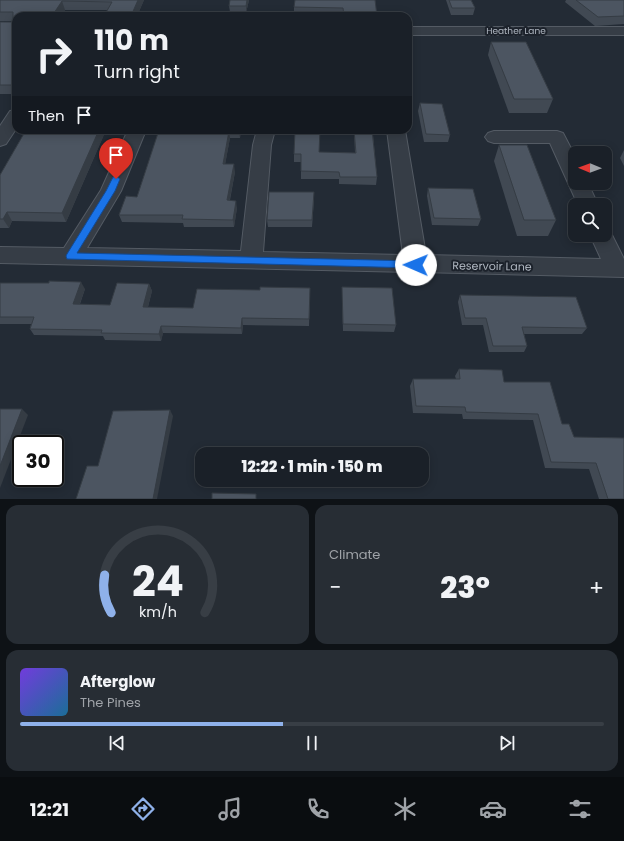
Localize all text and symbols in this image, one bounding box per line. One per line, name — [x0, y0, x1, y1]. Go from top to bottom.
text: 110 m — [94, 21, 169, 60]
street label: Heather Lane — [486, 25, 546, 37]
icon: right — [28, 28, 80, 80]
text: Turn right — [94, 59, 180, 84]
icon: arrive — [73, 104, 95, 126]
text: Then — [28, 105, 65, 126]
pin — [99, 138, 133, 179]
icon: arrive — [105, 144, 127, 166]
north arrow — [568, 146, 612, 190]
map controls — [568, 146, 612, 242]
button: search — [568, 198, 612, 242]
position arrow — [395, 244, 437, 286]
street label: Reservoir Lane — [452, 257, 532, 275]
speed limit sign: 30 — [12, 435, 64, 487]
text: 12:22 · 1 min · 150 m — [241, 456, 383, 477]
text: Climate — [329, 545, 380, 564]
text: 24 — [132, 551, 183, 610]
text: 23° — [440, 566, 490, 609]
text: − — [329, 572, 341, 603]
text: + — [589, 572, 604, 603]
text: km/h — [138, 601, 177, 621]
text: Afterglow — [80, 671, 155, 692]
text: The Pines — [80, 693, 141, 712]
icon: previous — [106, 732, 128, 754]
icon: pause — [301, 732, 323, 754]
icon: next — [496, 732, 518, 754]
icon: directions — [129, 795, 157, 823]
icon: music — [216, 795, 244, 823]
icon: phone — [304, 795, 332, 823]
icon: climate — [391, 795, 419, 823]
icon: car — [479, 795, 507, 823]
icon: filters — [566, 795, 594, 823]
text: 12:21 — [30, 797, 69, 822]

